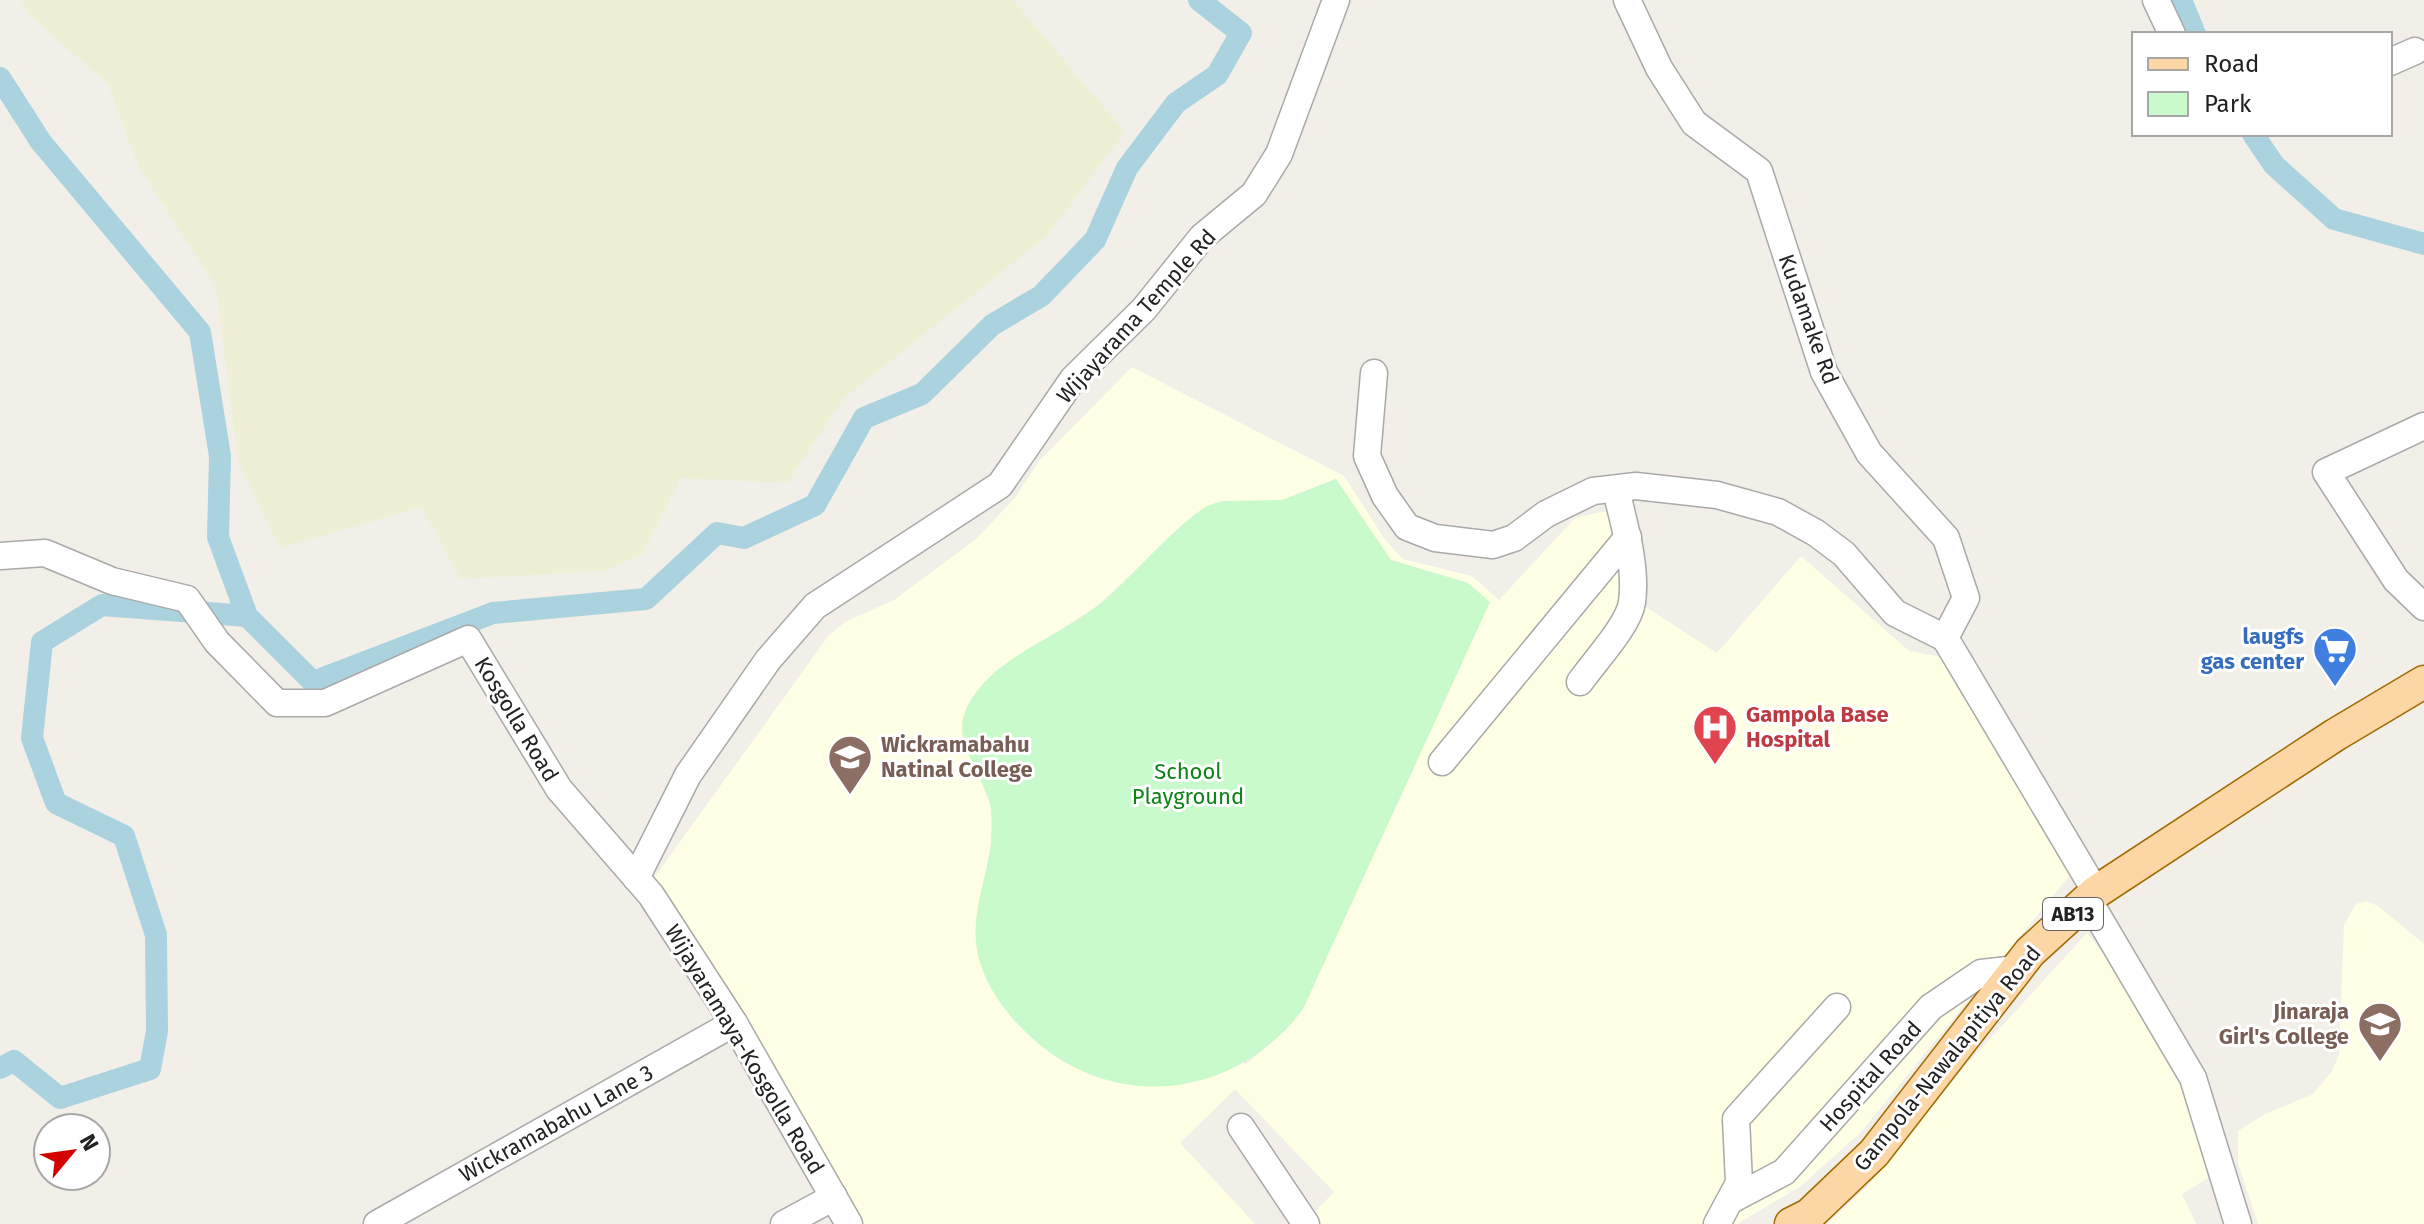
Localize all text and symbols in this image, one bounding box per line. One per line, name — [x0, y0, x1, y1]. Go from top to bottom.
legend — [2132, 32, 2392, 136]
text: Road — [2204, 50, 2259, 78]
text: Park — [2204, 90, 2252, 118]
street label: Wijayarama Temple Rd — [1051, 224, 1222, 409]
street label: Kudamake Rd — [1772, 250, 1845, 388]
place label: laugfs gas center — [2201, 623, 2304, 675]
supermarket icon: laugfs gas center — [2311, 625, 2359, 688]
street label: Kosgolla Road — [469, 652, 564, 787]
place label: Gampola Base Hospital — [1746, 701, 1889, 753]
hospital icon: Gampola Base Hospital — [1691, 703, 1739, 766]
place label: Wickramabahu Natinal College — [881, 731, 1033, 783]
school or university icon: Wickramabahu Natinal College — [826, 733, 874, 796]
park label: School Playground — [1132, 758, 1244, 810]
road number: AB13 — [2043, 898, 2103, 930]
street label: Wijayaramaya-Kosgolla Road — [659, 919, 830, 1179]
street label: Gampola-Nawalapitiya Road — [1848, 940, 2047, 1177]
place label: Jinaraja Girl's College — [2219, 998, 2349, 1050]
school or university icon: Jinaraja Girl's College — [2356, 1000, 2404, 1063]
street label: Hospital Road — [1814, 1015, 1927, 1137]
street label: Wickramabahu Lane 3 — [455, 1059, 658, 1188]
north arrow — [32, 1112, 112, 1192]
text: N — [74, 1130, 104, 1155]

